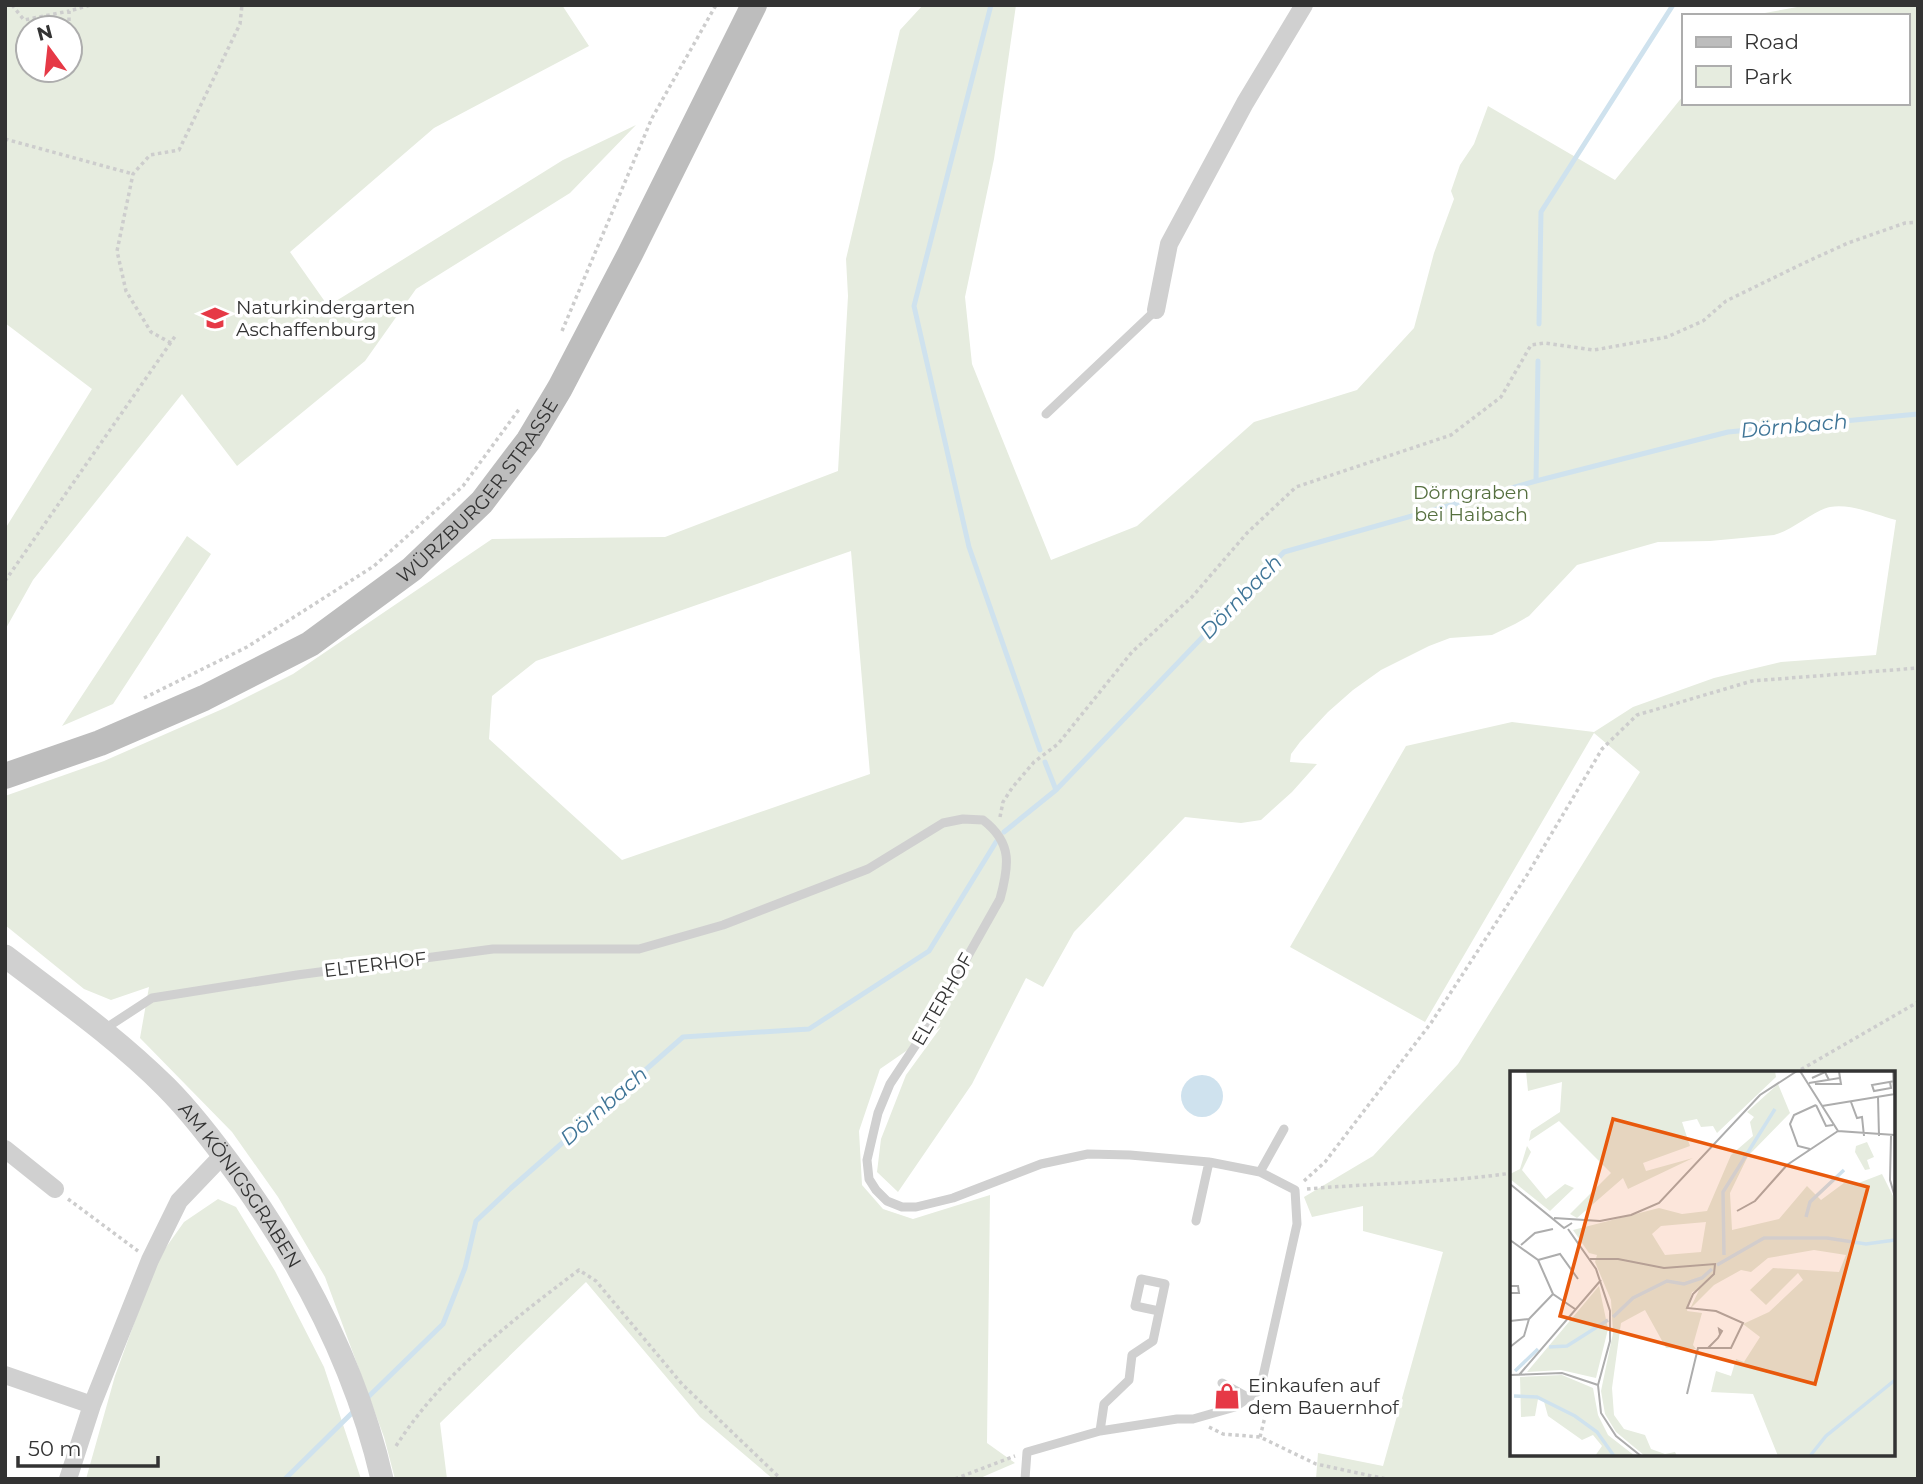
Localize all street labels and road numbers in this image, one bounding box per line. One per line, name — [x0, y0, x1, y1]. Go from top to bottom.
street label: WÜRZBURGER STRASSE — [392, 394, 563, 588]
street label: ELTERHOF — [322, 947, 428, 982]
street label: ELTERHOF — [907, 949, 978, 1050]
street label: AM KÖNIGSGRABEN — [174, 1098, 306, 1272]

